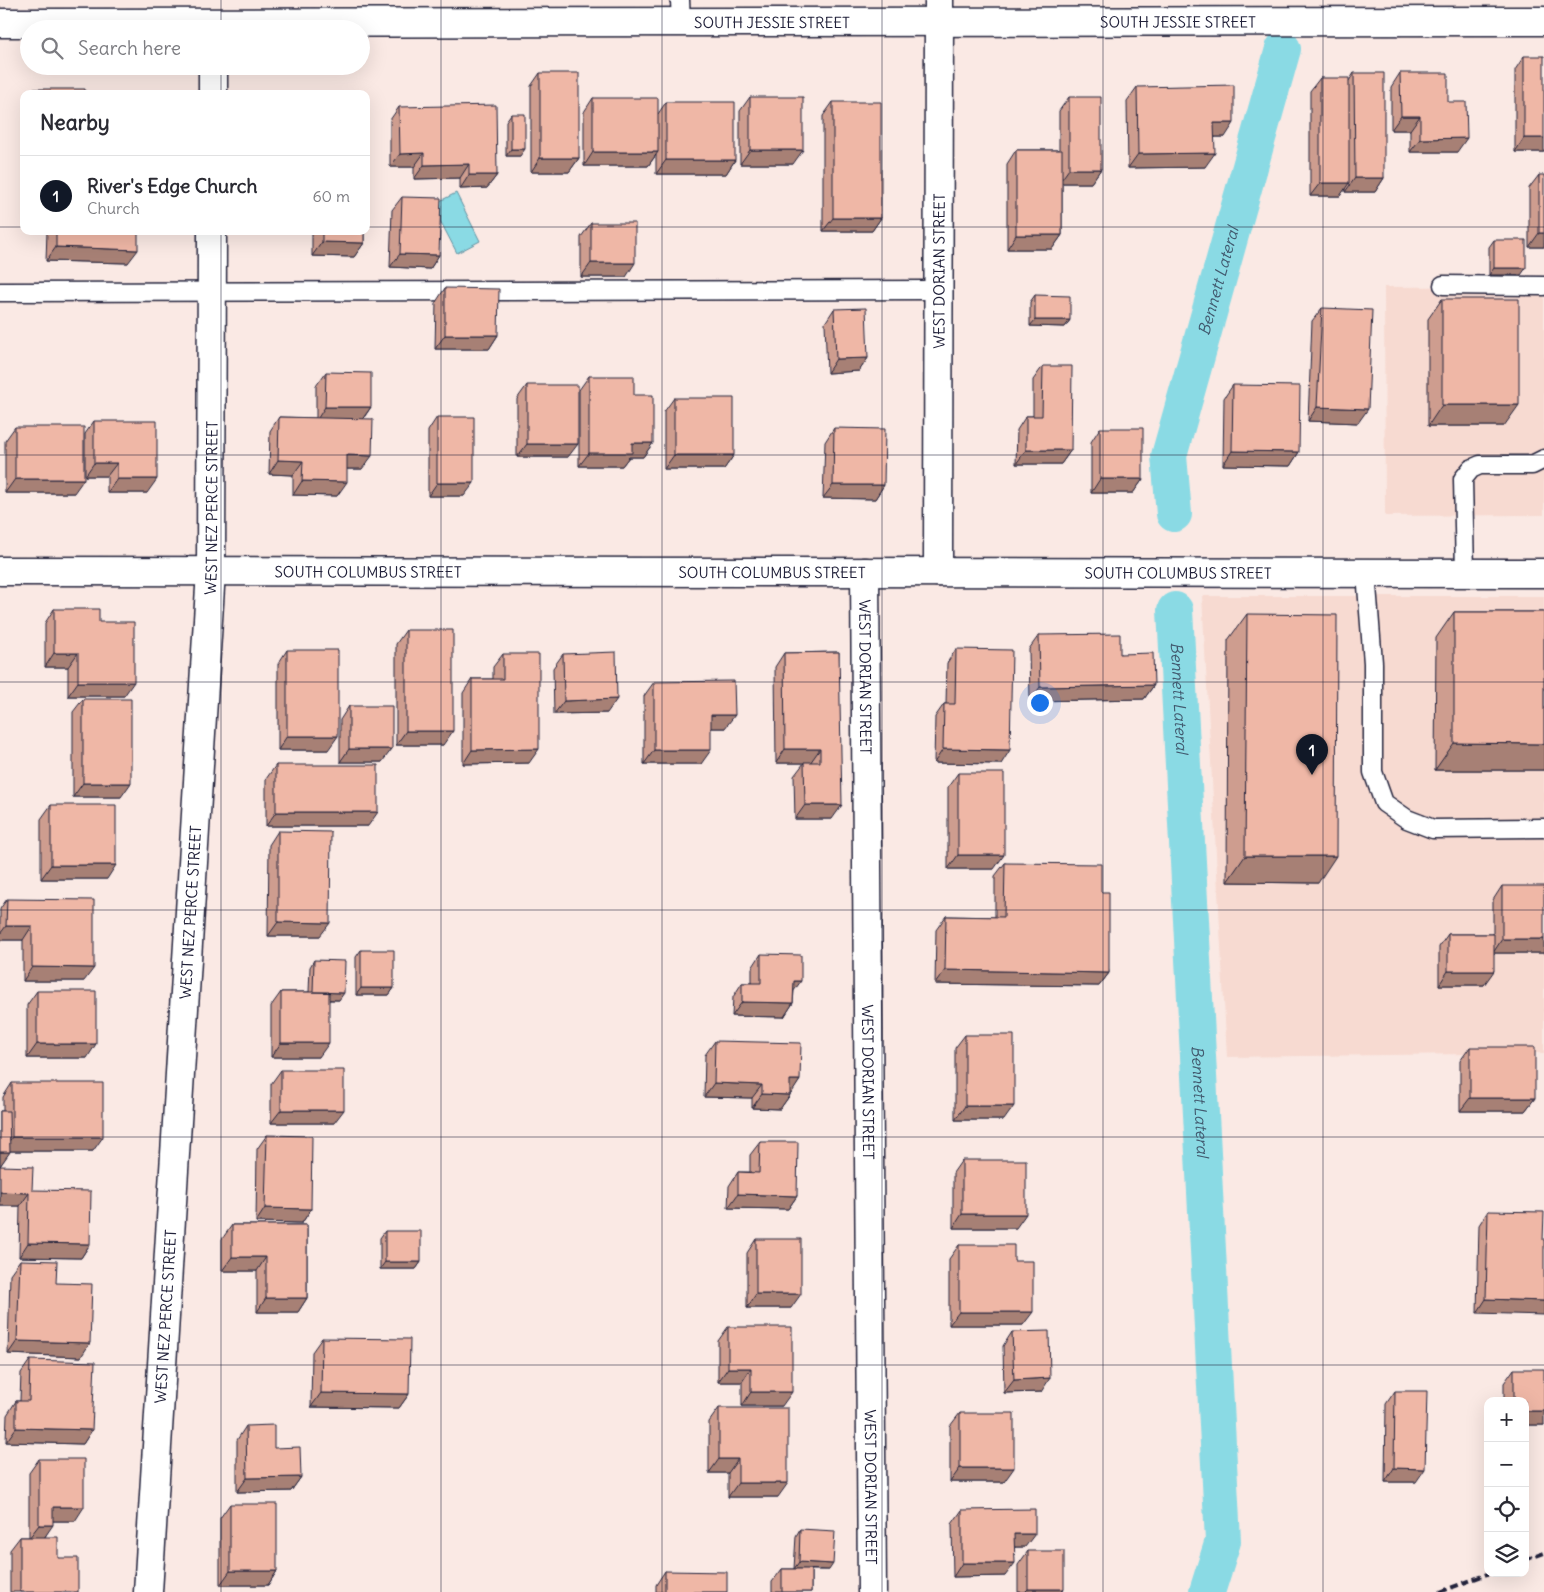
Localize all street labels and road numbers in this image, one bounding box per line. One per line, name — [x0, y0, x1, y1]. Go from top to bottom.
street label: SOUTH JESSIE STREET — [694, 12, 850, 32]
street label: SOUTH JESSIE STREET — [1100, 12, 1256, 31]
street label: WEST DORIAN STREET — [929, 193, 948, 349]
street label: WEST NEZ PERCE STREET — [200, 421, 221, 596]
street label: SOUTH COLUMBUS STREET — [274, 562, 462, 581]
street label: SOUTH COLUMBUS STREET — [678, 562, 866, 582]
street label: SOUTH COLUMBUS STREET — [1084, 563, 1272, 582]
street label: WEST DORIAN STREET — [856, 599, 876, 755]
street label: WEST NEZ PERCE STREET — [175, 825, 205, 1000]
street label: WEST DORIAN STREET — [858, 1004, 879, 1160]
street label: WEST NEZ PERCE STREET — [150, 1229, 180, 1404]
street label: WEST DORIAN STREET — [861, 1409, 881, 1565]

